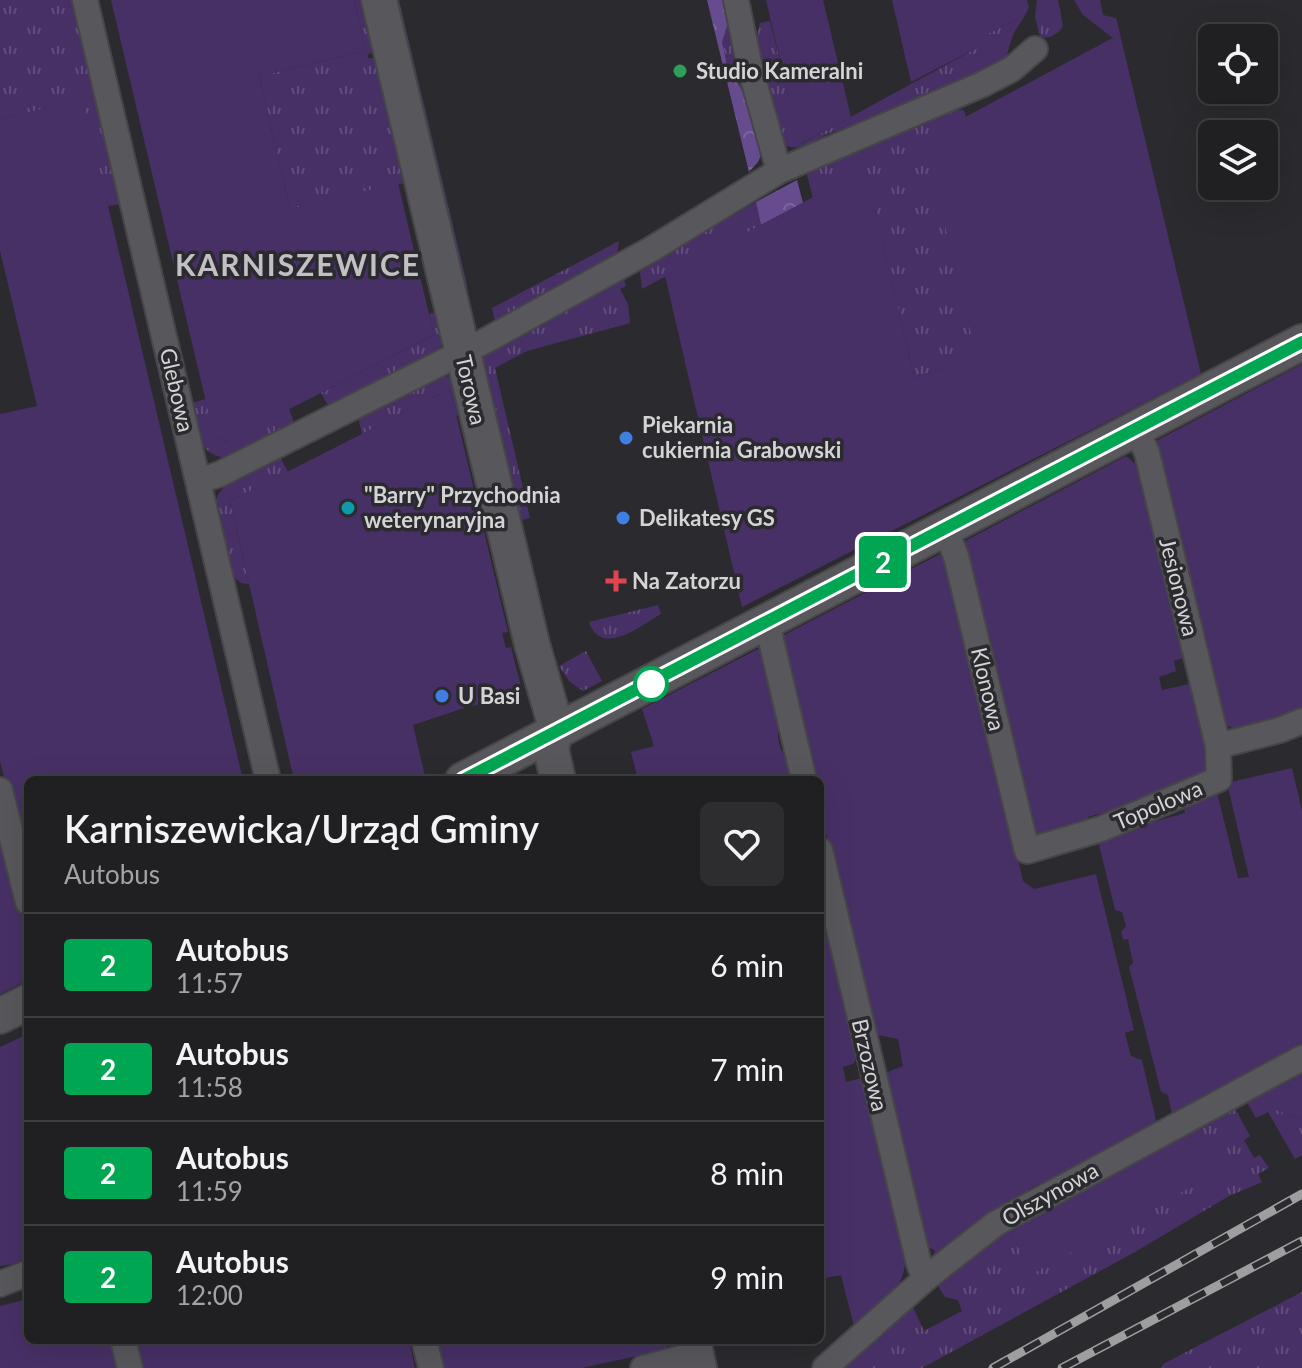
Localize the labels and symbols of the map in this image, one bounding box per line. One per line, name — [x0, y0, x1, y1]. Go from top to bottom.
place label: Studio Kameralni — [696, 57, 863, 84]
marker: Studio Kameralni — [671, 62, 689, 80]
district label: KARNISZEWICE — [175, 246, 421, 282]
street label: Glebowa — [155, 345, 200, 435]
street label: Torowa — [450, 352, 493, 427]
place label: Piekarnia cukiernia Grabowski — [642, 411, 841, 463]
marker: Piekarnia cukiernia Grabowski — [617, 429, 635, 447]
place label: "Barry" Przychodnia weterynaryjna — [364, 481, 561, 533]
marker: "Barry" Przychodnia weterynaryjna — [339, 499, 357, 517]
place label: Delikatesy GS — [639, 504, 775, 531]
marker: Delikatesy GS — [614, 509, 632, 527]
street label: Jesionowa — [1154, 535, 1205, 639]
line badge: 2 — [857, 536, 909, 588]
place label: Na Zatorzu — [632, 567, 741, 594]
marker: Na Zatorzu — [607, 572, 625, 590]
street label: Klonowa — [966, 644, 1011, 733]
unlabelled marker — [634, 667, 668, 701]
place label: U Basi — [458, 682, 520, 709]
marker: U Basi — [433, 687, 451, 705]
street label: Topolowa — [1110, 774, 1206, 835]
street label: Brzozowa — [847, 1016, 894, 1114]
street label: Olszynowa — [997, 1156, 1103, 1231]

